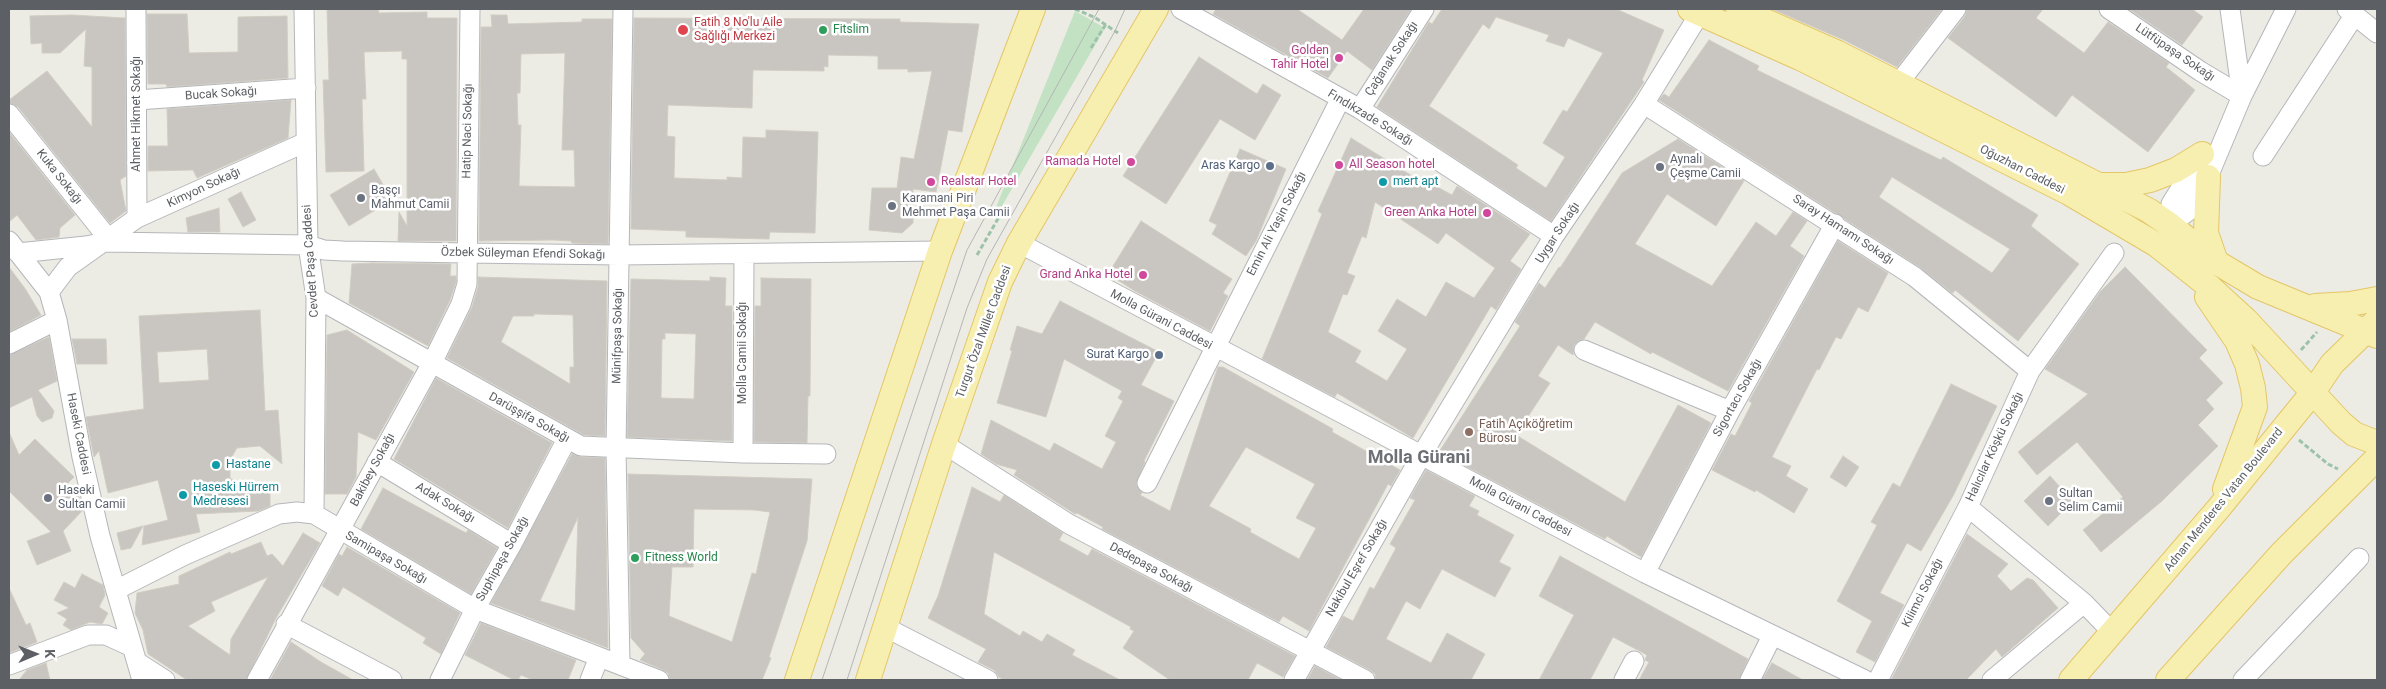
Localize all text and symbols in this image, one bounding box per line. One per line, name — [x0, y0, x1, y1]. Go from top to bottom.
place label: Fatih 8 No'lu Aile Sağlığı Merkezi — [694, 16, 782, 44]
street label: Çağanak Sokağı — [1363, 19, 1421, 99]
street label: Lütfüpaşa Sokağı — [2133, 21, 2217, 85]
marker: Fatih 8 No'lu Aile Sağlığı Merkezi — [676, 23, 690, 37]
place label: Fitslim — [833, 23, 869, 37]
marker: Fitslim — [817, 24, 829, 36]
place label: Golden Tahir Hotel — [1271, 44, 1329, 72]
marker: Golden Tahir Hotel — [1333, 52, 1345, 64]
street label: Ahmet Hikmet Sokağı — [130, 56, 144, 172]
street label: Hatip Naci Sokağı — [460, 83, 476, 179]
street label: Bucak Sokağı — [184, 84, 258, 104]
street label: Fındıkzade Sokağı — [1325, 87, 1415, 149]
street label: Oğuzhan Caddesi — [1977, 142, 2067, 198]
street label: Kuka Sokağı — [33, 147, 85, 207]
place label: Aynalı Çeşme Camii — [1670, 153, 1741, 181]
place label: Ramada Hotel — [1045, 155, 1121, 169]
marker: Ramada Hotel — [1125, 156, 1137, 168]
place label: All Season hotel — [1349, 158, 1435, 172]
place label: Aras Kargo — [1201, 159, 1260, 173]
marker: All Season hotel — [1333, 159, 1345, 171]
marker: Aras Kargo — [1264, 160, 1276, 172]
marker: Aynalı Çeşme Camii — [1654, 161, 1666, 173]
street label: Kimyon Sokağı — [165, 165, 243, 211]
street label: Emin Ali Yaşin Sokağı — [1245, 170, 1309, 278]
place label: Realstar Hotel — [941, 175, 1017, 189]
place label: mert apt — [1393, 175, 1438, 189]
marker: Realstar Hotel — [925, 176, 937, 188]
marker: mert apt — [1377, 176, 1389, 188]
place label: Başçı Mahmut Camii — [371, 184, 449, 212]
marker: Başçı Mahmut Camii — [355, 192, 367, 204]
place label: Karamani Piri Mehmet Paşa Camii — [902, 192, 1010, 220]
street label: Saray Hamamı Sokağı — [1790, 192, 1896, 268]
marker: Karamani Piri Mehmet Paşa Camii — [886, 200, 898, 212]
street label: Uygar Sokağı — [1533, 200, 1583, 266]
street label: Cevdet Paşa Caddesi — [300, 204, 322, 318]
place label: Green Anka Hotel — [1384, 206, 1477, 220]
marker: Green Anka Hotel — [1481, 207, 1493, 219]
street label: Özbek Süleyman Efendi Sokağı — [441, 245, 605, 263]
street label: Turgut Özal Millet Caddesi — [953, 264, 1015, 400]
place label: Grand Anka Hotel — [1039, 268, 1133, 282]
marker: Grand Anka Hotel — [1137, 269, 1149, 281]
street label: Molla Gürani Caddesi — [1107, 287, 1215, 353]
street label: Münifpaşa Sokağı — [610, 288, 626, 384]
street label: Molla Camii Sokağı — [736, 302, 750, 404]
place label: Surat Kargo — [1086, 348, 1149, 362]
marker: Surat Kargo — [1153, 349, 1165, 361]
street label: Sigortacı Sokağı — [1711, 356, 1765, 440]
street label: Darüşşifa Sokağı — [486, 390, 572, 446]
street label: Halıcılar Köşkü Sokağı — [1963, 390, 2027, 504]
street label: Haseki Caddesi — [63, 392, 93, 476]
place label: Fatih Açıköğretim Bürosu — [1479, 418, 1573, 446]
street label: Adnan Menderes Vatan Boulevard — [2162, 425, 2286, 575]
marker: Fatih Açıköğretim Bürosu — [1463, 426, 1475, 438]
street label: Bakibey Sokağı — [348, 431, 398, 509]
district label: Molla Gürani — [1368, 447, 1470, 469]
place label: Hastane — [226, 458, 271, 472]
marker: Hastane — [210, 459, 222, 471]
street label: Molla Gürani Caddesi — [1466, 474, 1574, 540]
street label: Adak Sokağı — [413, 480, 477, 526]
place label: Haseski Hürrem Medresesi — [193, 481, 279, 509]
place label: Haseki Sultan Camii — [58, 484, 125, 512]
place label: Sultan Selim Camii — [2059, 487, 2123, 515]
marker: Haseski Hürrem Medresesi — [177, 489, 189, 501]
marker: Haseki Sultan Camii — [42, 492, 54, 504]
marker: Sultan Selim Camii — [2043, 495, 2055, 507]
street label: Suphipaşa Sokağı — [474, 514, 532, 604]
street label: Nakibul Eşref Sokağı — [1323, 517, 1391, 619]
street label: Samipaşa Sokağı — [342, 529, 430, 587]
street label: Dedepaşa Sokağı — [1107, 540, 1195, 596]
place label: Fitness World — [645, 551, 718, 565]
marker: Fitness World — [629, 552, 641, 564]
street label: Kilimci Sokağı — [1899, 556, 1947, 630]
north arrow — [10, 629, 60, 679]
text: K — [42, 649, 58, 658]

